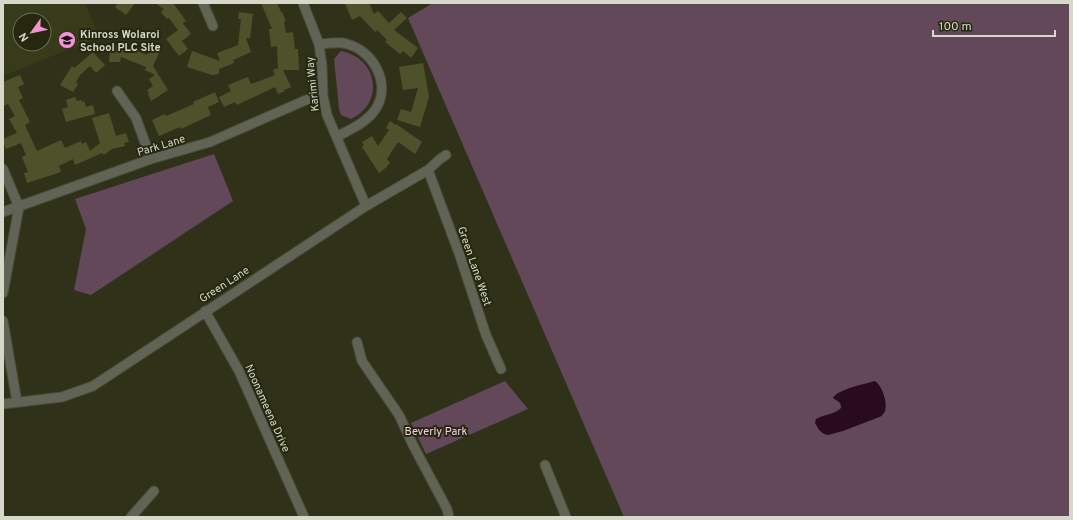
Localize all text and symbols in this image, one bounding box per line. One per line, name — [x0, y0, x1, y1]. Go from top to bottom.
north arrow — [12, 12, 52, 52]
scale bar — [933, 12, 1055, 38]
text: 100 m — [939, 19, 972, 35]
place label: Kinross Wolaroi School PLC Site — [80, 28, 161, 55]
text: N — [16, 30, 32, 44]
school or university icon: Kinross Wolaroi School PLC Site — [57, 30, 77, 50]
street label: Karimi Way — [303, 56, 323, 112]
street label: Park Lane — [136, 132, 187, 160]
street label: Green Lane West — [454, 225, 494, 308]
street label: Green Lane — [197, 263, 252, 306]
street label: Noonameena Drive — [241, 362, 293, 455]
park label: Beverly Park — [405, 425, 468, 439]

